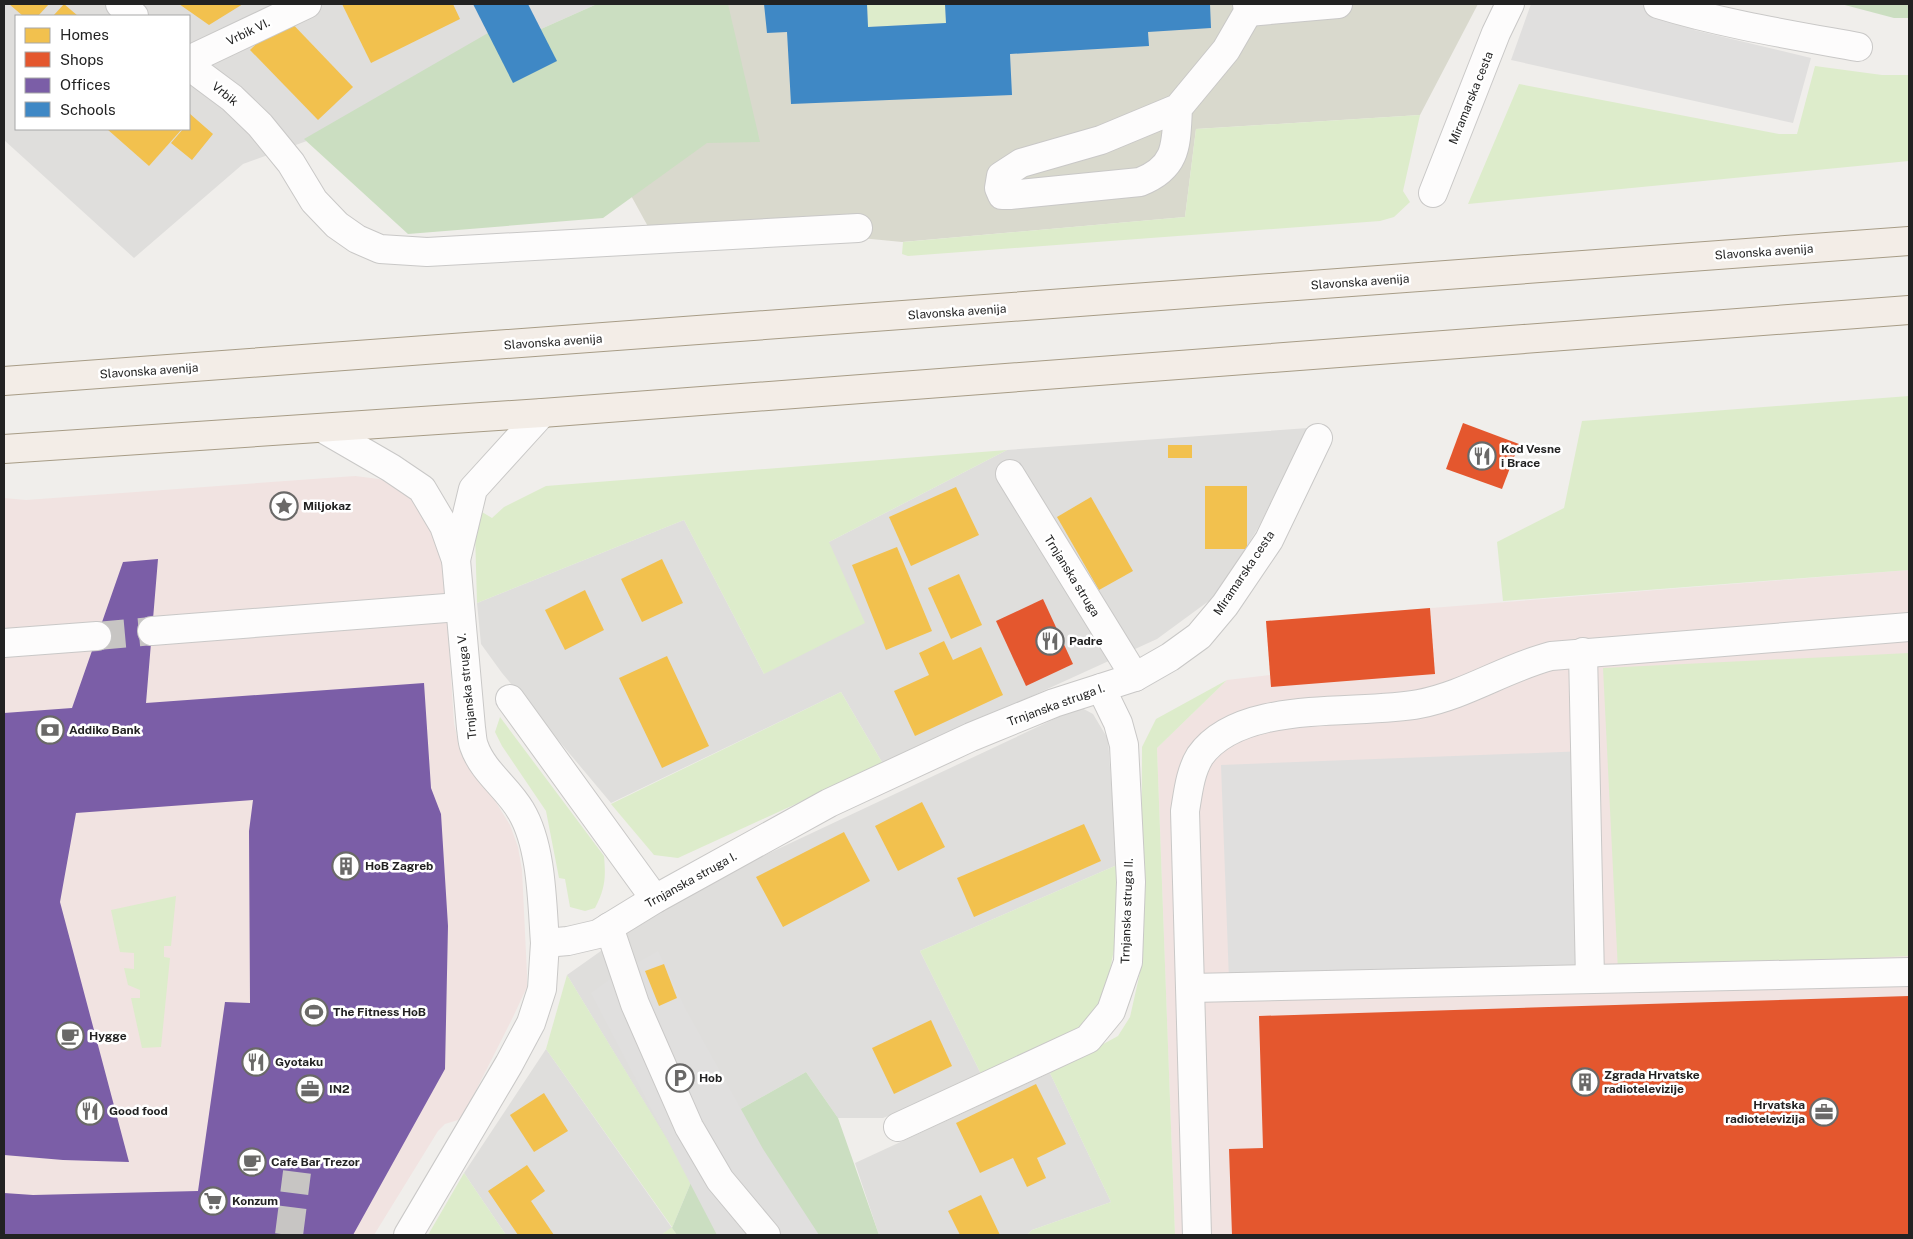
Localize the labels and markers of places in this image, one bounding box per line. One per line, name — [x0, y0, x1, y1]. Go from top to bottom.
restaurant icon: Kod Vesne i Brace — [1467, 441, 1497, 471]
place label: Kod Vesne i Brace — [1501, 442, 1561, 470]
place icon: Miljokaz — [269, 491, 299, 521]
place label: Miljokaz — [303, 499, 351, 513]
restaurant icon: Padre — [1035, 626, 1065, 656]
place label: Padre — [1069, 634, 1103, 648]
bank icon: Addiko Bank — [35, 715, 65, 745]
place label: Addiko Bank — [69, 723, 141, 737]
building icon: HoB Zagreb — [331, 851, 361, 881]
place label: HoB Zagreb — [365, 859, 433, 873]
sports icon: The Fitness HoB — [299, 997, 329, 1027]
place label: The Fitness HoB — [333, 1005, 426, 1019]
cafe icon: Hygge — [55, 1021, 85, 1051]
place label: Hygge — [89, 1029, 127, 1043]
restaurant icon: Gyotaku — [241, 1047, 271, 1077]
place label: Gyotaku — [275, 1055, 323, 1069]
parking icon: Hob — [665, 1063, 695, 1093]
building icon: Zgrada Hrvatske radiotelevizije — [1570, 1067, 1600, 1097]
place label: Zgrada Hrvatske radiotelevizije — [1604, 1068, 1700, 1096]
place label: Hob — [699, 1071, 722, 1085]
office icon: IN2 — [295, 1074, 325, 1104]
place label: IN2 — [329, 1082, 350, 1096]
restaurant icon: Good food — [75, 1096, 105, 1126]
office icon: Hrvatska radiotelevizija — [1809, 1097, 1839, 1127]
place label: Hrvatska radiotelevizija — [1725, 1098, 1805, 1126]
place label: Good food — [109, 1104, 168, 1118]
cafe icon: Cafe Bar Trezor — [237, 1147, 267, 1177]
place label: Cafe Bar Trezor — [271, 1155, 360, 1169]
supermarket icon: Konzum — [198, 1186, 228, 1216]
place label: Konzum — [232, 1194, 278, 1208]

